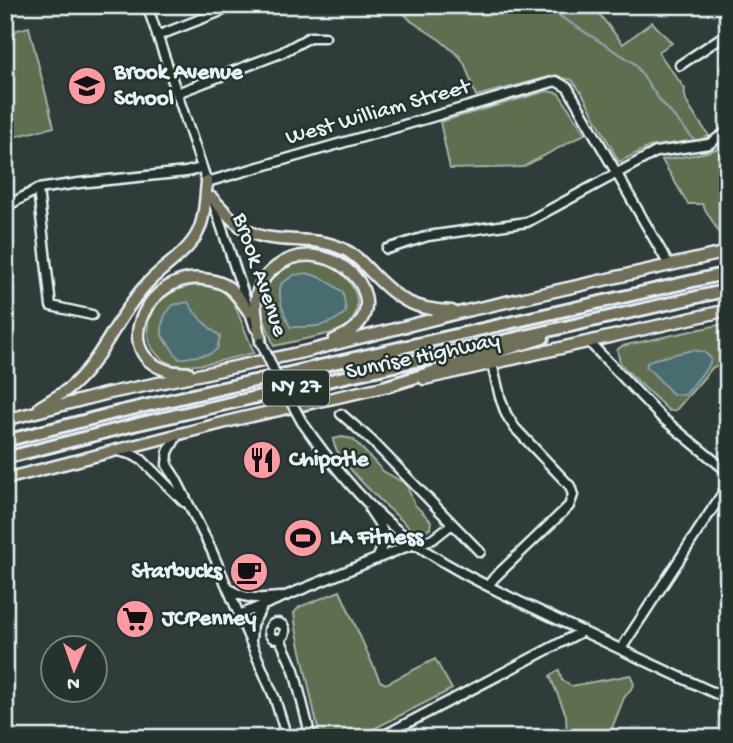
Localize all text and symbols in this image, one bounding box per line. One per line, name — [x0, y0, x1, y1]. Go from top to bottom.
place label: Brook Avenue School — [113, 60, 244, 113]
school or university icon: Brook Avenue School — [66, 65, 108, 107]
street label: West William Street — [283, 73, 475, 152]
street label: Brook Avenue — [225, 209, 293, 341]
street label: Sunrise Highway — [344, 327, 502, 387]
road number: NY 27 — [263, 370, 329, 406]
restaurant icon: Chipotle — [241, 439, 283, 481]
place label: Chipotle — [289, 447, 370, 474]
sports icon: LA Fitness — [282, 517, 324, 559]
place label: LA Fitness — [330, 525, 425, 552]
cafe icon: Starbucks — [228, 551, 270, 593]
place label: Starbucks — [132, 559, 224, 586]
supermarket icon: JCPenney — [114, 598, 156, 640]
place label: JCPenney — [161, 606, 257, 633]
north arrow — [38, 634, 108, 704]
text: N — [67, 671, 80, 694]

